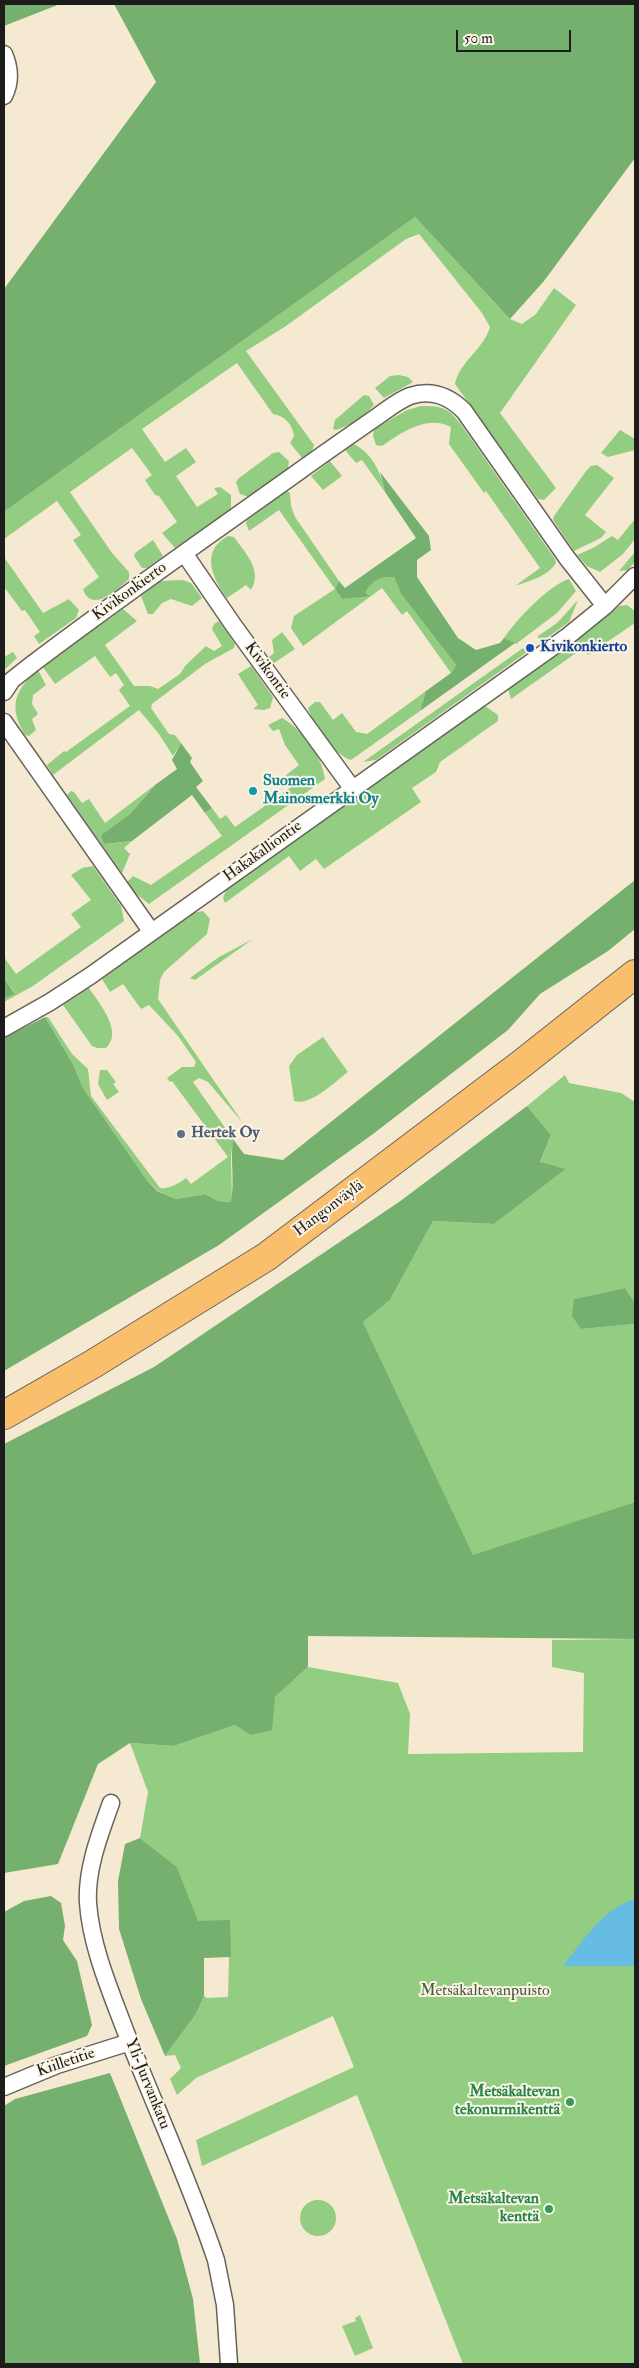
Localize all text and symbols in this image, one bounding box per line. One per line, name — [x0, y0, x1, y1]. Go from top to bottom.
scale bar — [459, 20, 574, 52]
text: 50 m — [464, 29, 493, 48]
street label: Kivikonkierto — [89, 559, 171, 625]
place label: Kivikonkierto — [540, 638, 627, 658]
street label: Kivikontie — [240, 639, 294, 703]
marker: Kivikonkierto — [524, 642, 536, 654]
place label: Suomen Mainosmerkki Oy — [263, 772, 378, 810]
marker: Suomen Mainosmerkki Oy — [247, 785, 259, 797]
street label: Hakakalliontie — [220, 817, 306, 887]
place label: Hertek Oy — [191, 1124, 260, 1144]
marker: Hertek Oy — [175, 1128, 187, 1140]
street label: Hangonväylä — [290, 1177, 368, 1241]
park label: Metsäkaltevanpuisto — [420, 1982, 550, 2002]
street label: Yli-Jurvankatu — [120, 2036, 174, 2132]
street label: Kiilletitie — [35, 2044, 97, 2082]
place label: Metsäkaltevan tekonurmikenttä — [455, 2083, 560, 2121]
marker: Metsäkaltevan tekonurmikenttä — [564, 2096, 576, 2108]
place label: Metsäkaltevan kenttä — [448, 2190, 539, 2228]
marker: Metsäkaltevan kenttä — [543, 2203, 555, 2215]

